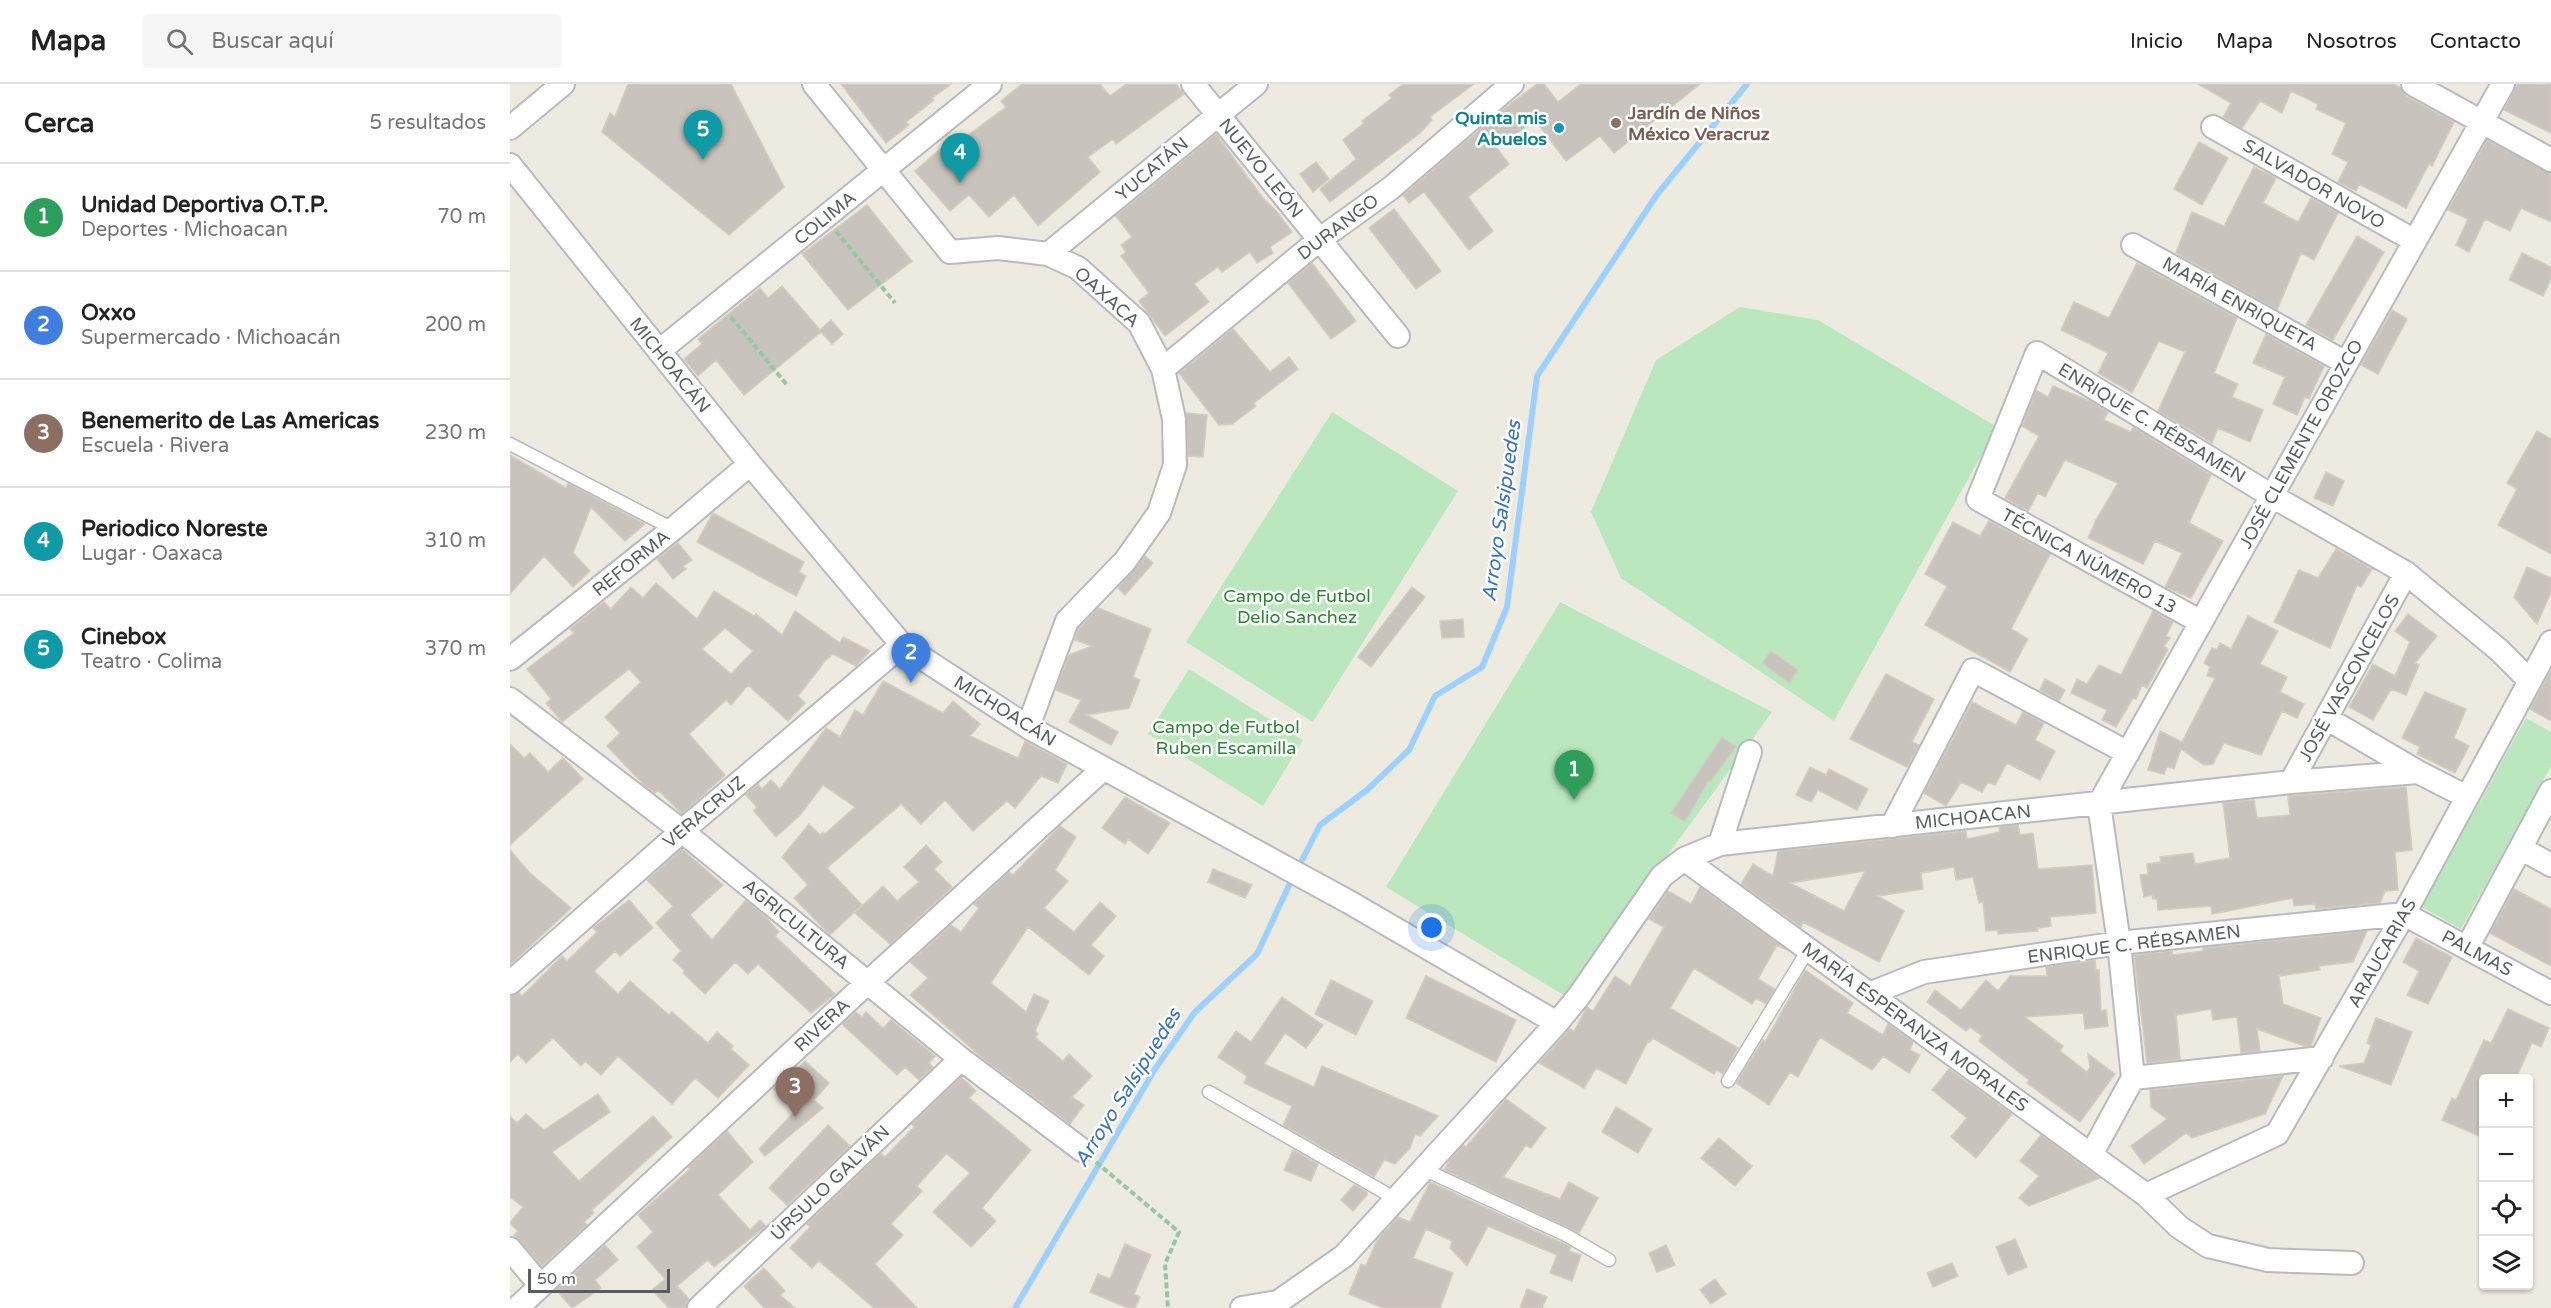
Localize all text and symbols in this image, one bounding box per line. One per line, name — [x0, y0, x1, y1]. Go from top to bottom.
search box — [142, 14, 562, 68]
text: Mapa — [30, 24, 106, 58]
icon: search — [163, 25, 196, 58]
text: Buscar aquí — [211, 28, 334, 54]
text: Inicio — [2130, 29, 2183, 54]
text: Mapa — [2216, 29, 2273, 54]
text: Nosotros — [2306, 29, 2397, 54]
text: Contacto — [2430, 29, 2521, 54]
place label: Jardín de Niños México Veracruz — [1627, 102, 1770, 145]
place label: Quinta mis Abuelos — [1455, 107, 1547, 150]
text: Cerca — [24, 108, 94, 139]
pin: 5 — [684, 110, 722, 160]
text: 5 resultados — [370, 111, 486, 135]
street label: NUEVO LEÓN — [1214, 114, 1308, 222]
marker: Jardín de Niños México Veracruz — [1609, 116, 1623, 130]
marker: Quinta mis Abuelos — [1552, 121, 1566, 135]
street label: YUCATÁN — [1111, 132, 1193, 206]
pin: 4 — [940, 134, 980, 183]
street label: SALVADOR NOVO — [2239, 134, 2389, 234]
street label: COLIMA — [790, 186, 860, 250]
street label: DURANGO — [1293, 189, 1383, 265]
text: Unidad Deportiva O.T.P. — [81, 192, 328, 218]
text: 1 — [37, 205, 50, 229]
text: 70 m — [437, 205, 486, 229]
text: Deportes · Michoacan — [81, 218, 288, 242]
street label: MARÍA ENRIQUETA — [2159, 252, 2321, 356]
street label: OAXACA — [1070, 262, 1144, 332]
text: Oxxo — [81, 300, 136, 326]
text: 2 — [37, 313, 50, 337]
text: 200 m — [425, 313, 486, 337]
street label: MICHOACÁN — [625, 313, 715, 417]
text: Supermercado · Michoacán — [81, 326, 341, 350]
street label: JOSÉ CLEMENTE OROZCO — [2234, 336, 2368, 552]
street label: ENRIQUE C. RÉBSAMEN — [2054, 358, 2250, 488]
text: Benemerito de Las Americas — [81, 408, 379, 434]
water label: Arroyo Salsipuedes — [1477, 418, 1527, 603]
text: 3 — [37, 421, 50, 445]
text: 230 m — [425, 421, 486, 445]
text: Escuela · Rivera — [81, 434, 229, 458]
street label: TÉCNICA NÚMERO 13 — [1998, 504, 2180, 618]
text: Periodico Noreste — [81, 516, 268, 542]
street label: REFORMA — [588, 525, 674, 601]
text: 4 — [37, 529, 50, 553]
text: 310 m — [425, 529, 486, 553]
text: Lugar · Oaxaca — [81, 542, 223, 566]
park label: Campo de Futbol Delio Sanchez — [1223, 585, 1371, 628]
street label: JOSÉ VASCONCELOS — [2294, 591, 2404, 765]
text: Cinebox — [81, 624, 167, 650]
pin: 2 — [892, 634, 930, 683]
text: 5 — [37, 637, 50, 661]
text: 370 m — [425, 637, 486, 661]
text: Teatro · Colima — [81, 650, 222, 674]
street label: MICHOACÁN — [950, 671, 1060, 751]
park label: Campo de Futbol Ruben Escamilla — [1152, 716, 1300, 759]
pin: 1 — [1554, 750, 1594, 800]
street label: VERACRUZ — [658, 771, 750, 853]
street label: MICHOACAN — [1914, 800, 2032, 834]
street label: AGRICULTURA — [738, 874, 854, 974]
street label: ARAUCARIAS — [2343, 895, 2421, 1011]
your location — [1417, 913, 1446, 942]
street label: ENRIQUE C. RÉBSAMEN — [2026, 920, 2242, 968]
street label: PALMAS — [2438, 925, 2516, 981]
street label: MARÍA ESPERANZA MORALES — [1797, 937, 2033, 1117]
street label: RIVERA — [790, 994, 854, 1056]
water label: Arroyo Salsipuedes — [1069, 1003, 1187, 1172]
pin: 3 — [776, 1068, 814, 1117]
map controls — [2479, 1074, 2533, 1290]
button: + — [2479, 1074, 2533, 1128]
street label: ÚRSULO GALVÁN — [766, 1121, 894, 1245]
button: − — [2479, 1128, 2533, 1182]
button: locate — [2479, 1182, 2533, 1236]
button: layers — [2479, 1236, 2533, 1290]
scale bar — [528, 1266, 670, 1294]
text: 50 m — [537, 1269, 576, 1289]

